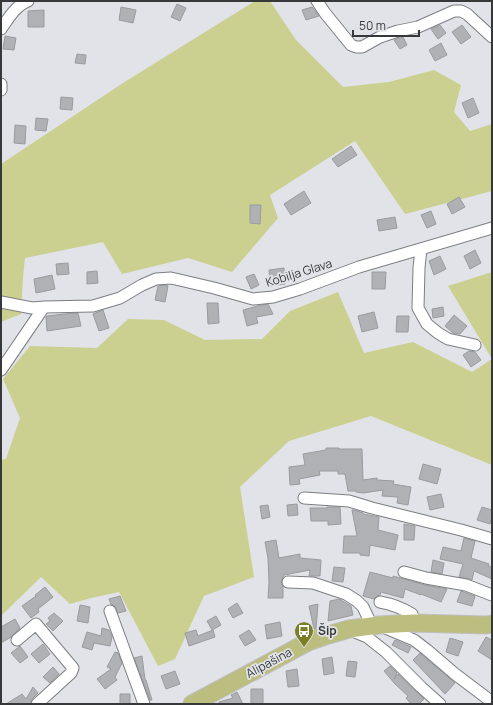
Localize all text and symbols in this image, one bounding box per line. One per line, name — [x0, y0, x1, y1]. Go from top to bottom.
scale bar — [353, 12, 419, 38]
text: 50 m — [359, 17, 386, 34]
street label: Kobilja Glava — [264, 254, 334, 291]
bus stop icon: Šip — [293, 620, 315, 648]
place label: Šip — [318, 622, 337, 639]
street label: Alipašina — [243, 643, 295, 682]

